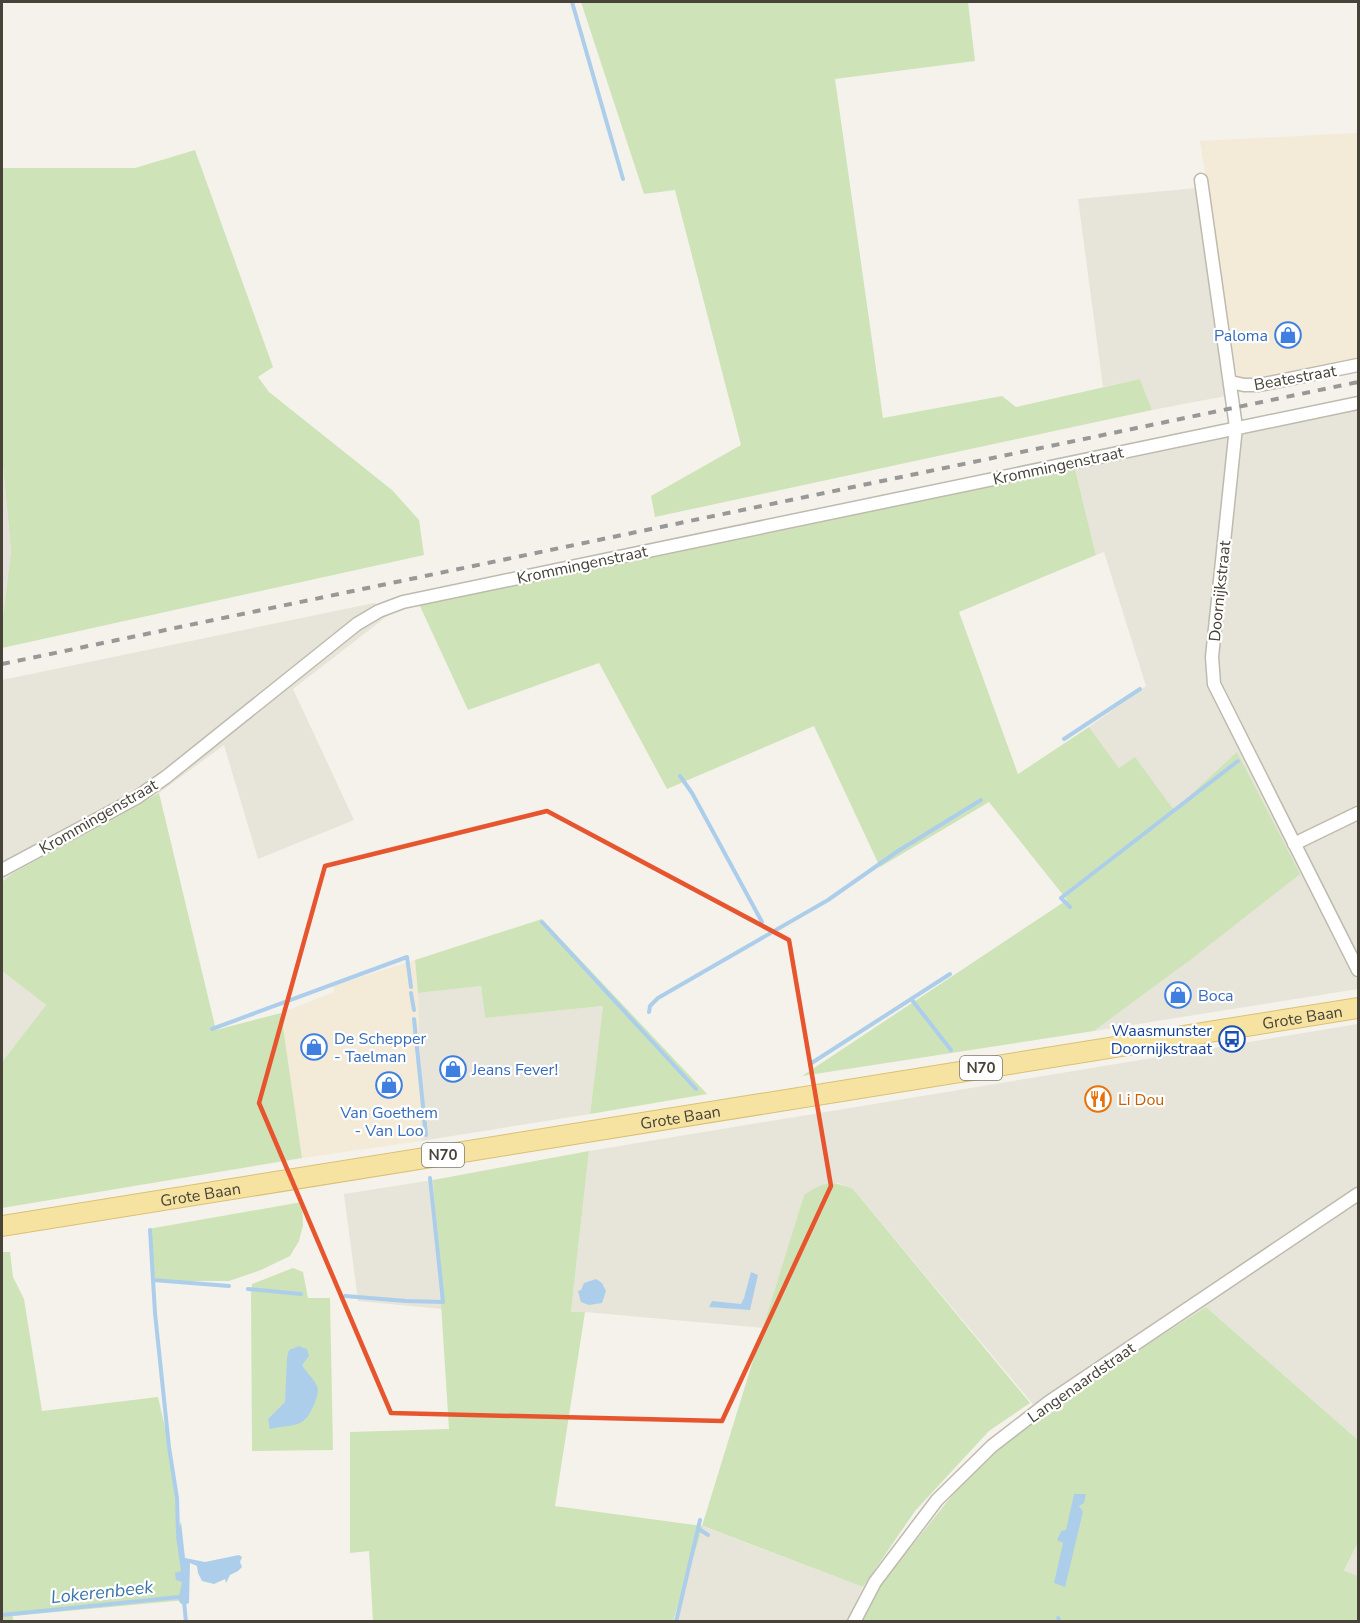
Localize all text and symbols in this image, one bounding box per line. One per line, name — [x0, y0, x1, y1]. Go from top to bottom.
shop icon: Paloma — [1273, 320, 1303, 350]
place label: Paloma — [1214, 325, 1268, 347]
street label: Beatestraat — [1252, 360, 1338, 396]
street label: Krommingenstraat — [991, 441, 1126, 491]
street label: Doornijkstraat — [1204, 539, 1236, 643]
street label: Krommingenstraat — [515, 540, 650, 590]
street label: Krommingenstraat — [35, 774, 162, 860]
shop icon: Boca — [1163, 980, 1193, 1010]
place label: Boca — [1198, 985, 1234, 1007]
street label: Grote Baan — [1261, 1001, 1344, 1035]
place label: Waasmunster Doornijkstraat — [1111, 1020, 1212, 1060]
bus stop icon: Waasmunster Doornijkstraat — [1217, 1024, 1247, 1054]
place label: De Schepper - Taelman — [334, 1028, 427, 1068]
shop icon: De Schepper - Taelman — [299, 1032, 329, 1062]
shop icon: Jeans Fever! — [438, 1054, 468, 1084]
road number: N70 — [960, 1056, 1002, 1080]
place label: Jeans Fever! — [471, 1059, 558, 1081]
shop icon: Van Goethem - Van Loo — [374, 1070, 404, 1100]
restaurant icon: Li Dou — [1083, 1084, 1113, 1114]
place label: Li Dou — [1118, 1089, 1164, 1111]
street label: Grote Baan — [639, 1101, 722, 1135]
place label: Van Goethem - Van Loo — [339, 1102, 438, 1142]
road number: N70 — [422, 1143, 464, 1167]
street label: Grote Baan — [159, 1178, 242, 1212]
street label: Langenaardstraat — [1023, 1337, 1140, 1428]
water label: Lokerenbeek — [50, 1575, 155, 1609]

